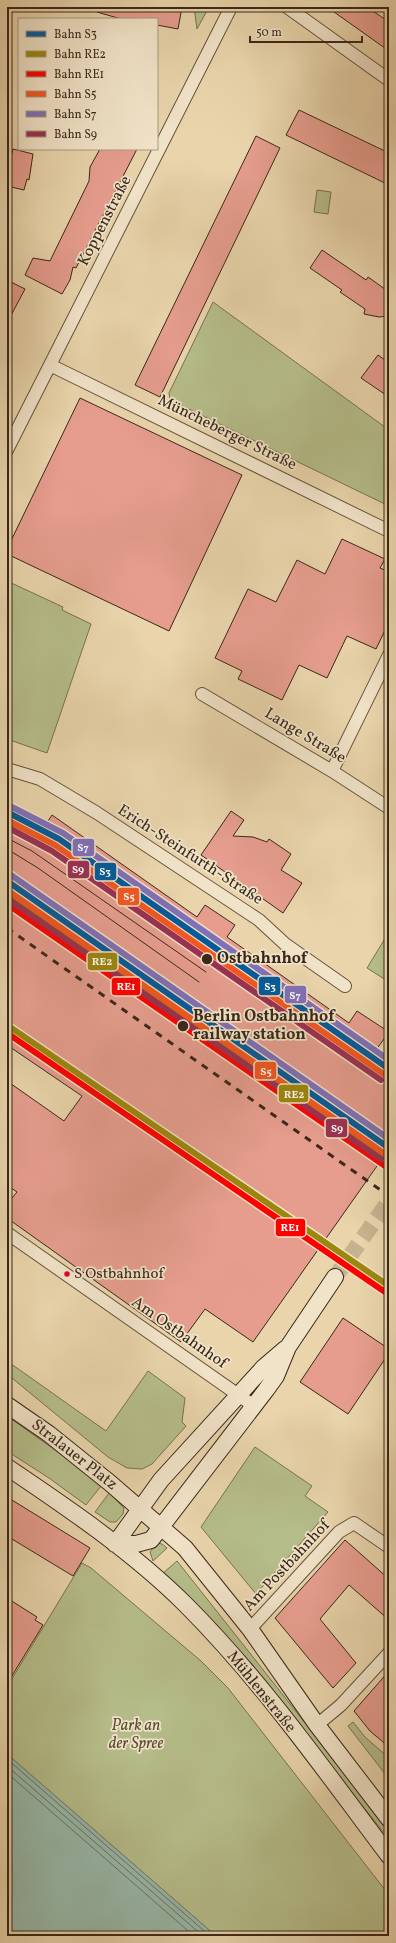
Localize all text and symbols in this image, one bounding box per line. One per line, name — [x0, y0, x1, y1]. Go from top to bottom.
legend — [18, 18, 158, 150]
scale bar — [250, 18, 362, 44]
text: 50 m — [256, 25, 282, 41]
text: Bahn S3 — [54, 27, 97, 43]
text: Bahn RE2 — [54, 47, 106, 63]
text: Bahn RE1 — [54, 67, 104, 83]
text: Bahn S5 — [54, 87, 97, 103]
text: Bahn S7 — [54, 107, 97, 123]
text: Bahn S9 — [54, 127, 97, 143]
street label: Koppenstraße — [73, 172, 137, 270]
street label: Müncheberger Straße — [154, 390, 300, 476]
street label: Lange Straße — [260, 703, 350, 769]
street label: Erich-Steinfurth-Straße — [113, 800, 267, 910]
line badge: S7 — [72, 838, 95, 857]
text: S7 — [77, 841, 89, 856]
line badge: S9 — [67, 860, 90, 879]
line badge: S3 — [94, 862, 117, 881]
text: S9 — [72, 863, 84, 878]
text: S3 — [99, 865, 111, 880]
line badge: S5 — [117, 887, 140, 906]
text: S5 — [123, 890, 135, 905]
place label: Ostbahnhof — [217, 948, 309, 970]
line badge: RE2 — [87, 952, 118, 971]
marker: Ostbahnhof — [200, 952, 214, 966]
text: RE2 — [92, 955, 112, 970]
line badge: S3 — [258, 976, 281, 996]
line badge: RE1 — [111, 977, 141, 996]
text: RE1 — [116, 980, 136, 995]
text: S3 — [264, 980, 276, 995]
line badge: S7 — [284, 985, 307, 1004]
text: S7 — [289, 989, 301, 1004]
place label: Berlin Ostbahnhof railway station — [193, 1006, 336, 1046]
marker: Berlin Ostbahnhof railway station — [176, 1019, 190, 1033]
line badge: S5 — [254, 1061, 277, 1080]
text: S5 — [260, 1065, 272, 1080]
line badge: RE2 — [278, 1084, 309, 1103]
text: RE2 — [284, 1088, 304, 1103]
line badge: S9 — [325, 1118, 348, 1138]
text: S9 — [331, 1122, 343, 1137]
line badge: RE1 — [275, 1218, 306, 1237]
text: RE1 — [280, 1221, 300, 1236]
place label: S Ostbahnhof — [74, 1264, 165, 1285]
marker: S Ostbahnhof — [62, 1269, 72, 1279]
street label: Am Ostbahnhof — [127, 1292, 232, 1375]
street label: Stralauer Platz — [26, 1414, 122, 1496]
street label: Am Postbahnhof — [239, 1514, 336, 1617]
street label: Mühlenstraße — [221, 1646, 301, 1738]
park label: Park an der Spree — [109, 1715, 163, 1755]

